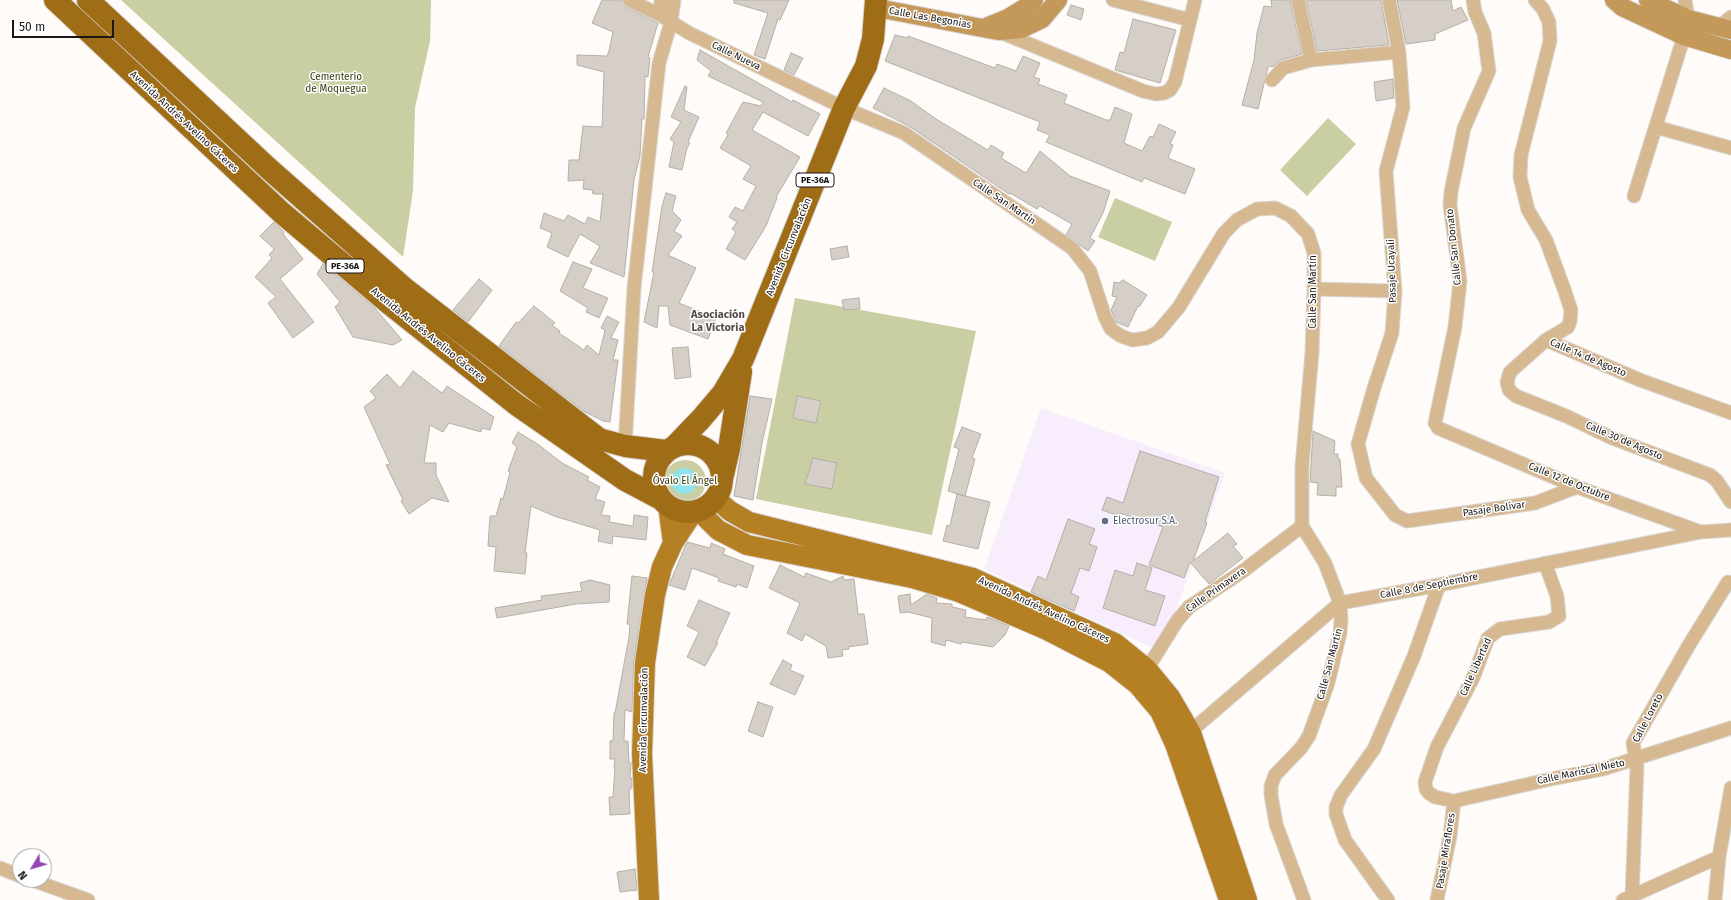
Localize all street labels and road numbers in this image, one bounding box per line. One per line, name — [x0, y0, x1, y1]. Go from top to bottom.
street label: Calle Las Begonias — [888, 5, 972, 31]
street label: Calle Nueva — [710, 39, 762, 73]
street label: Avenida Andrés Avelino Cáceres — [127, 69, 241, 175]
road number: PE-36A — [796, 173, 834, 187]
street label: Calle San Martín — [970, 176, 1038, 228]
street label: Avenida Circunvalación — [764, 196, 814, 298]
street label: Calle San Donato — [1444, 208, 1464, 286]
street label: Pasaje Ucayali — [1385, 239, 1399, 303]
street label: Calle San Martín — [1307, 255, 1319, 329]
road number: PE-36A — [326, 259, 364, 273]
street label: Avenida Andrés Avelino Cáceres — [368, 285, 488, 385]
street label: Calle 14 de Agosto — [1548, 337, 1628, 379]
street label: Calle 30 de Agosto — [1584, 419, 1664, 463]
street label: Calle 12 de Octubre — [1526, 460, 1612, 504]
street label: Pasaje Bolívar — [1462, 499, 1526, 519]
street label: Calle Primavera — [1184, 565, 1248, 615]
street label: Calle 8 de Septiembre — [1379, 571, 1479, 601]
street label: Avenida Andrés Avelino Cáceres — [976, 574, 1112, 646]
street label: Calle San Martín — [1315, 627, 1345, 701]
street label: Calle Libertad — [1458, 636, 1494, 698]
street label: Avenida Circunvalación — [637, 668, 651, 772]
street label: Calle Loreto — [1630, 692, 1666, 744]
street label: Calle Mariscal Nieto — [1536, 757, 1626, 787]
street label: Pasaje Miraflores — [1434, 812, 1458, 890]

